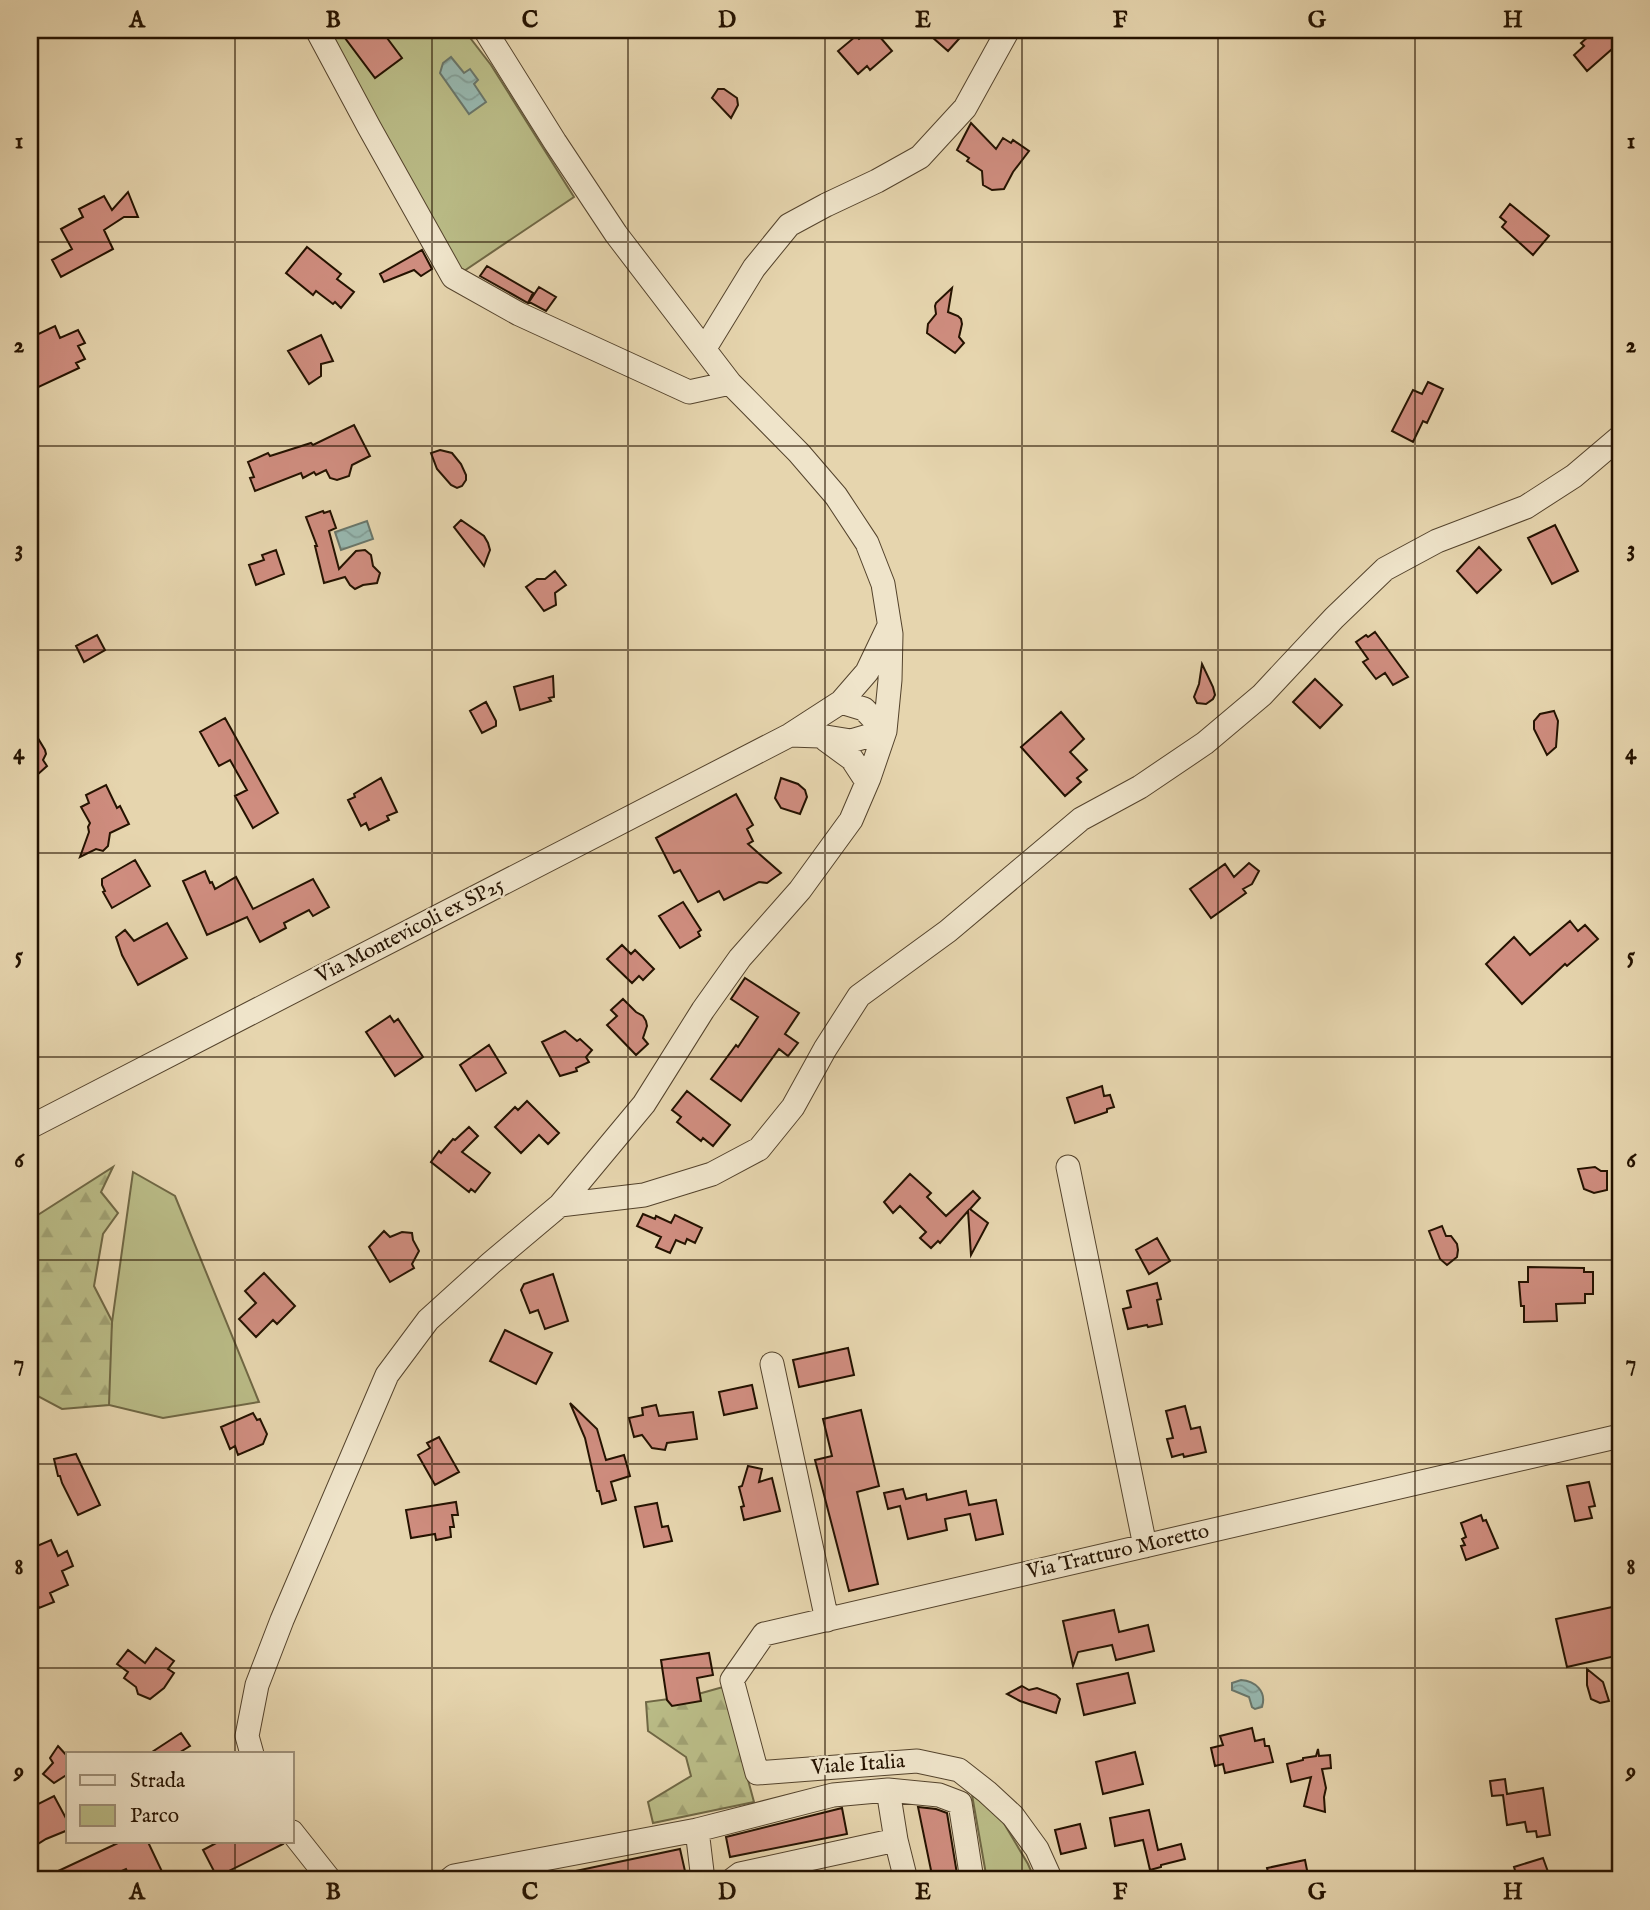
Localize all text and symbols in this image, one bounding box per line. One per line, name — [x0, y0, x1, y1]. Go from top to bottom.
text: A — [128, 6, 146, 35]
text: B — [325, 6, 341, 35]
text: C — [522, 6, 539, 35]
text: D — [718, 6, 736, 35]
text: E — [915, 6, 931, 35]
text: F — [1113, 6, 1128, 35]
text: G — [1308, 6, 1327, 35]
text: H — [1503, 6, 1523, 35]
text: 1 — [15, 127, 23, 156]
text: 1 — [1627, 127, 1635, 156]
text: 2 — [14, 331, 25, 360]
text: 2 — [1626, 331, 1637, 360]
text: 3 — [15, 535, 23, 564]
text: 3 — [1627, 535, 1635, 564]
text: 4 — [13, 738, 25, 767]
text: 4 — [1625, 738, 1637, 767]
street label: Via Montevicoli ex SP25 — [310, 872, 509, 991]
text: 5 — [15, 942, 24, 971]
text: 5 — [1627, 942, 1636, 971]
text: 6 — [14, 1146, 25, 1175]
text: 6 — [1626, 1146, 1637, 1175]
text: 7 — [14, 1349, 24, 1378]
text: 7 — [1626, 1349, 1636, 1378]
street label: Via Tratturo Moretto — [1023, 1518, 1212, 1586]
text: 8 — [14, 1553, 24, 1582]
text: 8 — [1626, 1553, 1636, 1582]
street label: Viale Italia — [809, 1748, 907, 1782]
legend — [66, 1752, 294, 1843]
text: 9 — [13, 1757, 24, 1786]
text: 9 — [1625, 1757, 1636, 1786]
text: Strada — [130, 1768, 186, 1795]
text: Parco — [130, 1803, 179, 1830]
text: A — [128, 1878, 146, 1907]
text: B — [325, 1878, 341, 1907]
text: C — [522, 1878, 539, 1907]
text: D — [718, 1878, 736, 1907]
text: E — [915, 1878, 931, 1907]
text: F — [1113, 1878, 1128, 1907]
text: G — [1308, 1878, 1327, 1907]
text: H — [1503, 1878, 1523, 1907]

